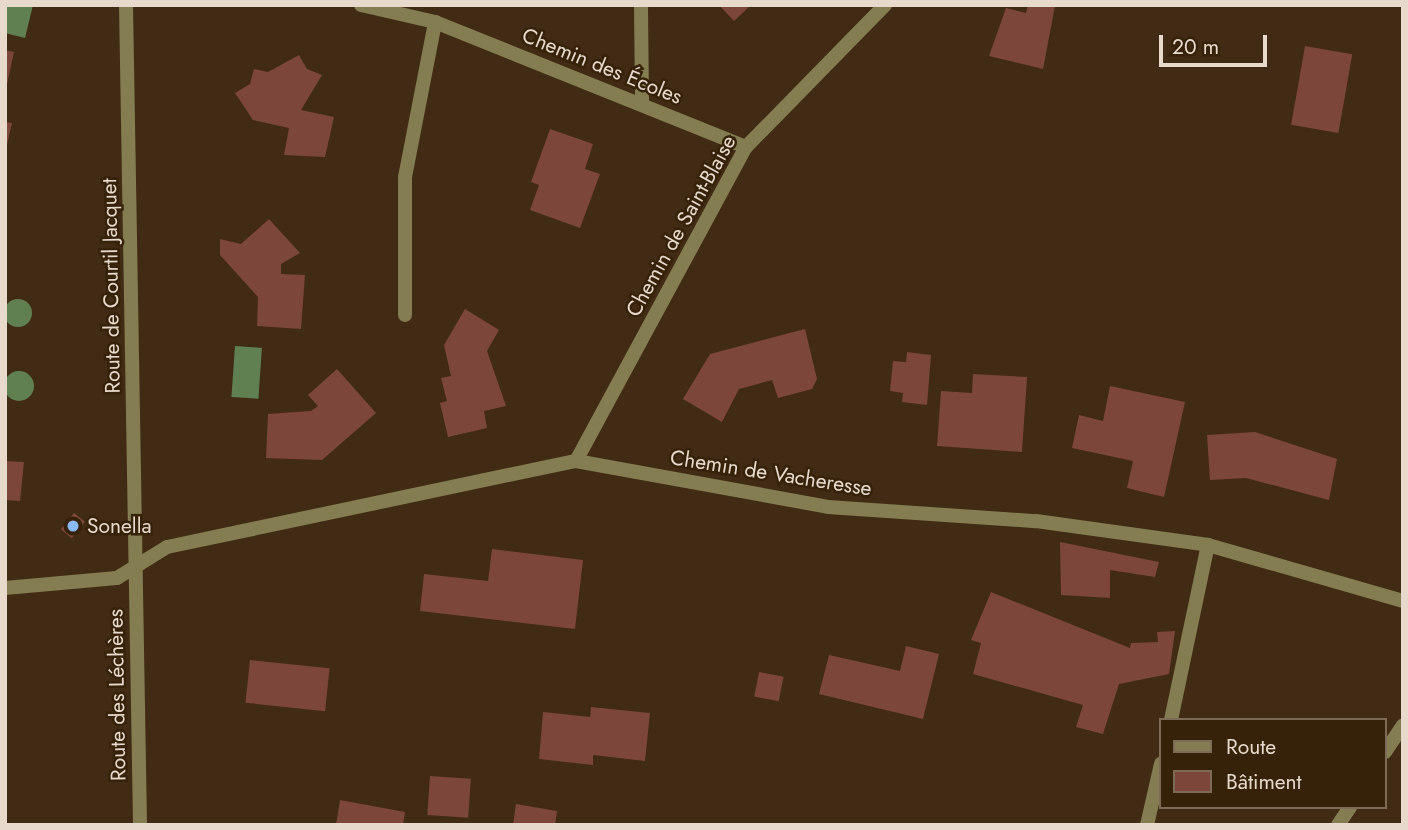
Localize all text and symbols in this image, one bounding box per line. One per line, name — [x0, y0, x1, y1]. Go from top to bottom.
scale bar — [1163, 21, 1272, 65]
street label: Chemin des Écoles — [518, 22, 686, 110]
text: 20 m — [1172, 32, 1219, 62]
street label: Chemin de Saint-Blaise — [621, 131, 741, 321]
street label: Route de Courtil Jacquet — [97, 178, 125, 394]
street label: Chemin de Vacheresse — [668, 445, 874, 501]
place label: Sonella — [87, 513, 152, 539]
marker: Sonella — [65, 518, 81, 534]
street label: Route des Léchères — [103, 609, 131, 781]
legend — [1160, 718, 1387, 809]
text: Route — [1226, 732, 1276, 762]
text: Bâtiment — [1226, 767, 1302, 797]

